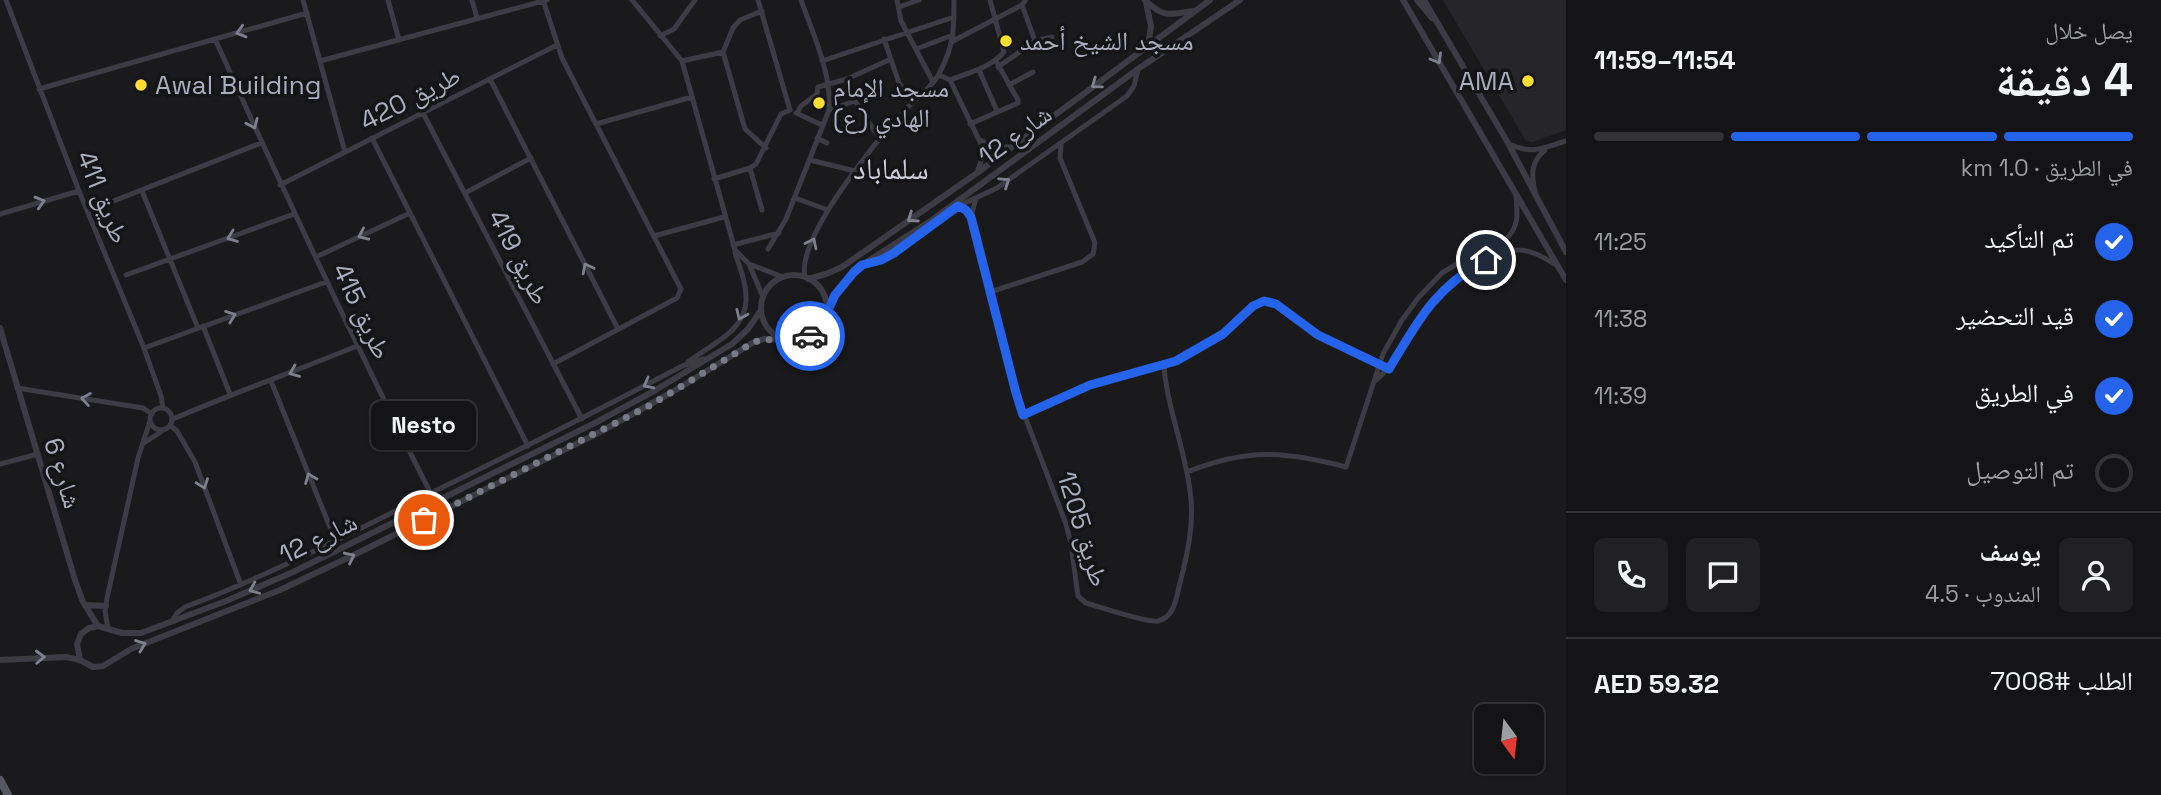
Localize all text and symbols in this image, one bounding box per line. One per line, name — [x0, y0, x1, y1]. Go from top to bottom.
text: يصل خلال — [2045, 16, 2133, 46]
one-way arrow — [235, 23, 247, 38]
place label: مسجد الشيخ أحمد — [1020, 24, 1194, 58]
marker: مسجد الشيخ أحمد — [998, 33, 1014, 49]
text: 11:54–11:59 — [1594, 43, 1736, 77]
one-way arrow — [1429, 51, 1442, 64]
text: 4 دقيقة — [1995, 51, 2133, 109]
street label: طريق 420 — [354, 58, 466, 138]
place label: AMA — [1459, 64, 1514, 98]
place label: Awal Building — [155, 68, 321, 102]
place label: مسجد الإمام الهادي (ع) — [833, 71, 949, 139]
marker: AMA — [1520, 73, 1536, 89]
one-way arrow — [1091, 76, 1104, 89]
marker: Awal Building — [133, 77, 149, 93]
marker: مسجد الإمام الهادي (ع) — [811, 95, 827, 111]
street label: شارع 12 — [972, 97, 1058, 173]
one-way arrow — [245, 116, 259, 129]
street label: طريق 411 — [69, 146, 137, 248]
district label: سلماباد — [853, 149, 929, 188]
text: في الطريق · 1.0 km — [1961, 153, 2133, 183]
one-way arrow — [997, 178, 1010, 190]
one-way arrow — [33, 196, 45, 211]
street label: طريق 419 — [481, 204, 557, 310]
one-way arrow — [907, 210, 920, 222]
text: تم التأكيد — [1985, 222, 2074, 256]
icon: check — [2095, 223, 2133, 261]
one-way arrow — [358, 227, 370, 241]
text: 11:25 — [1594, 227, 1647, 257]
one-way arrow — [227, 229, 239, 243]
pin — [1456, 230, 1516, 290]
one-way arrow — [803, 238, 817, 250]
icon: home — [1467, 241, 1505, 279]
street label: طريق 415 — [325, 258, 399, 364]
one-way arrow — [582, 263, 596, 275]
text: قيد التحضير — [1956, 299, 2074, 333]
icon: check — [2095, 300, 2133, 338]
courier — [775, 301, 845, 371]
text: 11:38 — [1594, 304, 1647, 334]
one-way arrow — [735, 308, 749, 320]
one-way arrow — [225, 310, 237, 324]
icon: car — [791, 317, 829, 355]
one-way arrow — [288, 363, 300, 377]
one-way arrow — [643, 376, 655, 390]
text: في الطريق — [1974, 376, 2074, 410]
icon: check — [2095, 377, 2133, 415]
text: 11:39 — [1594, 381, 1647, 411]
one-way arrow — [80, 392, 92, 407]
callout: Nesto — [372, 401, 476, 450]
text: Nesto — [391, 410, 456, 440]
street label: شارع 6 — [36, 434, 90, 512]
text: تم التوصيل — [1966, 453, 2074, 487]
street label: طريق 1205 — [1049, 467, 1117, 591]
one-way arrow — [305, 473, 319, 485]
one-way arrow — [195, 478, 209, 490]
pin — [394, 490, 454, 550]
icon: bag — [405, 501, 443, 539]
street label: شارع 12 — [273, 505, 363, 571]
text: يوسف — [1980, 535, 2041, 569]
button: phone — [1594, 538, 1668, 612]
button: chat — [1686, 538, 1760, 612]
button: person — [2059, 538, 2133, 612]
one-way arrow — [343, 551, 355, 565]
text: المندوب · 4.5 — [1925, 579, 2041, 609]
one-way arrow — [249, 581, 261, 595]
one-way arrow — [134, 640, 146, 654]
one-way arrow — [35, 649, 46, 665]
text: الطلب #7008 — [1990, 664, 2133, 698]
text: AED 59.32 — [1594, 667, 1719, 701]
north arrow — [1474, 704, 1544, 774]
map controls — [1474, 704, 1544, 774]

